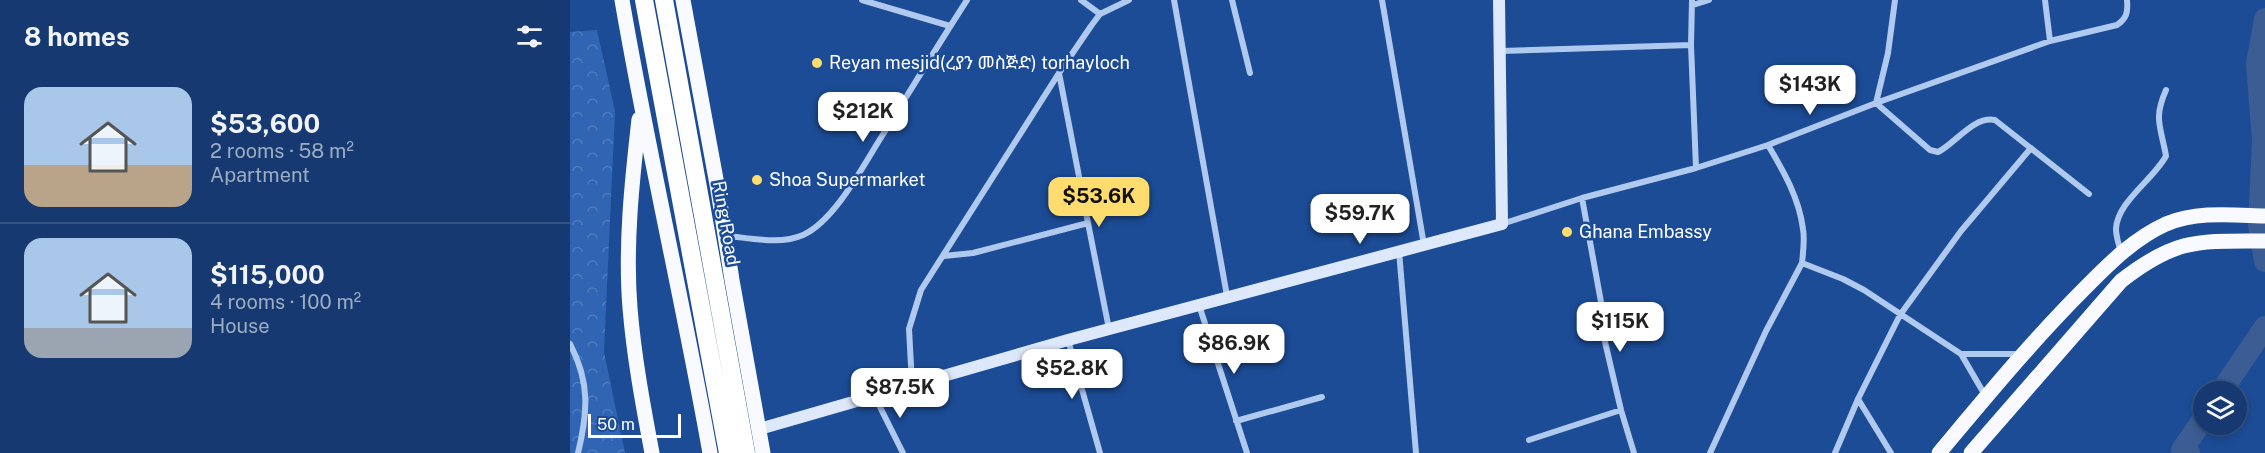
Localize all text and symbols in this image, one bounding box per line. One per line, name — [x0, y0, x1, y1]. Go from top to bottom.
icon: filters — [513, 20, 546, 53]
text: 8 homes — [24, 21, 130, 52]
place label: Reyan mesjid(ረያን መስጅድ) torhayloch — [829, 52, 1130, 73]
marker: Reyan mesjid(ረያን መስጅድ) torhayloch — [810, 56, 824, 70]
pin: $143K — [1768, 65, 1852, 116]
text: $143K — [1779, 72, 1841, 96]
pin: $212K — [821, 92, 905, 143]
text: $212K — [832, 99, 894, 123]
text: $53,600 — [210, 108, 320, 139]
icon: home — [72, 111, 144, 183]
text: 2 rooms · 58 m² — [210, 139, 354, 163]
text: Apartment — [210, 163, 310, 187]
place label: Shoa Supermarket — [769, 169, 925, 190]
marker: Shoa Supermarket — [750, 173, 764, 187]
pin: $53.6K — [1050, 177, 1148, 228]
street label: Ring Road — [709, 179, 744, 267]
text: $53.6K — [1062, 184, 1136, 208]
pin: $59.7K — [1311, 194, 1409, 245]
text: $59.7K — [1325, 201, 1395, 225]
place label: Ghana Embassy — [1579, 221, 1712, 242]
marker: Ghana Embassy — [1560, 225, 1574, 239]
text: $115,000 — [210, 259, 325, 290]
icon: home — [72, 262, 144, 334]
text: 4 rooms · 100 m² — [210, 290, 361, 314]
pin: $115K — [1578, 302, 1662, 353]
text: $115K — [1591, 309, 1649, 333]
text: House — [210, 314, 270, 338]
pin: $86.9K — [1185, 324, 1283, 375]
text: $86.9K — [1197, 331, 1271, 355]
pin: $52.8K — [1023, 349, 1121, 400]
text: $52.8K — [1036, 356, 1108, 380]
pin: $87.5K — [851, 368, 949, 419]
text: $87.5K — [865, 375, 935, 399]
map controls — [2193, 381, 2247, 435]
button: layers — [2193, 381, 2247, 435]
scale bar — [588, 411, 681, 438]
text: 50 m — [597, 415, 635, 434]

